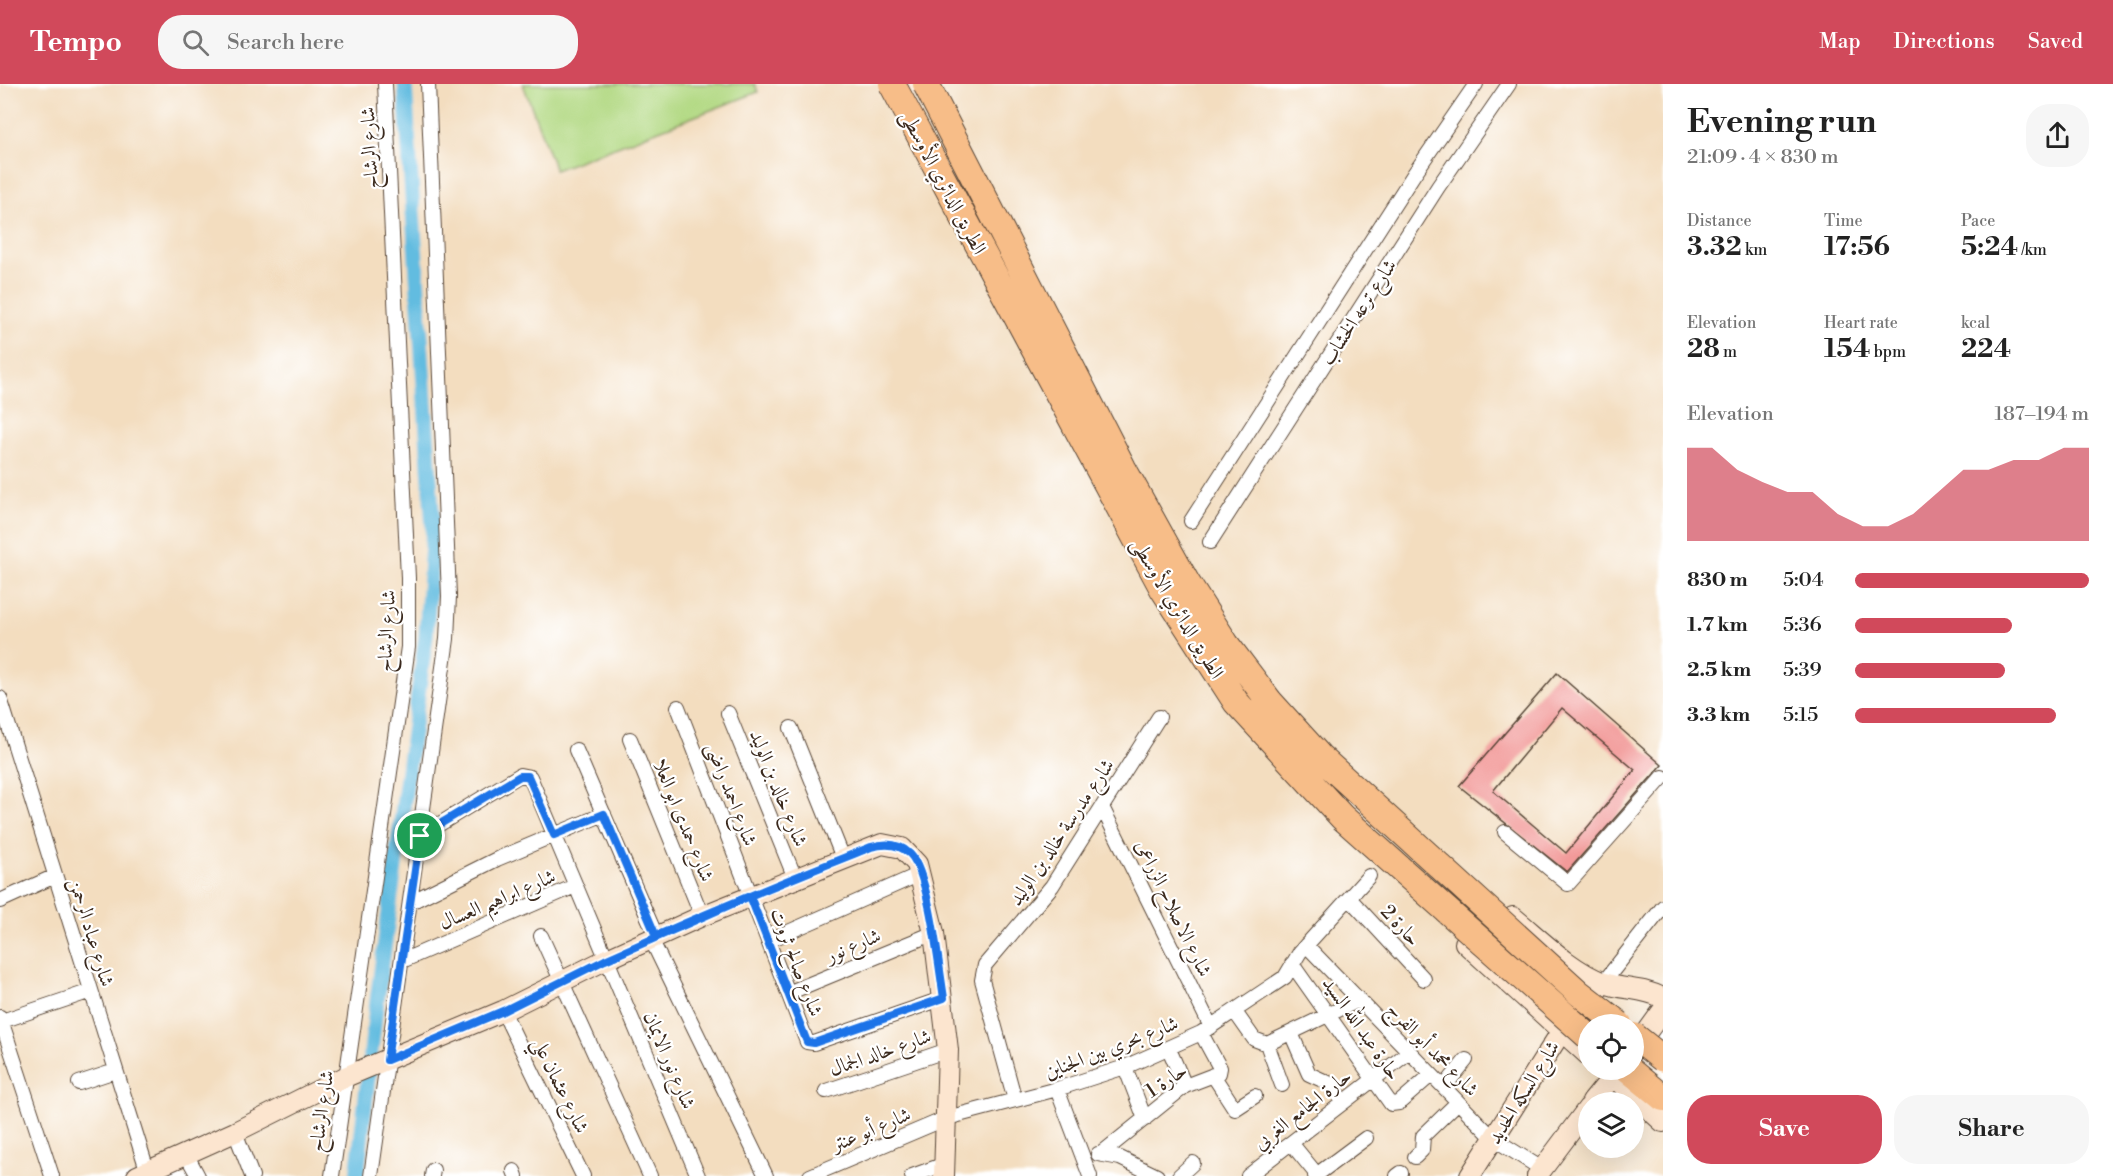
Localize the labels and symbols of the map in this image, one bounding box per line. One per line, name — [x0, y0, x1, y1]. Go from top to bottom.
street label: الطريق الدائري الأوسطى — [892, 104, 995, 260]
street label: شارع الرشاح — [356, 106, 389, 190]
street label: شارع ترعه الخشاب — [1316, 255, 1406, 373]
street label: الطريق الدائري الأوسطى — [1123, 532, 1232, 685]
street label: شارع الرشاح — [373, 589, 406, 673]
street label: شارع خالد بن الوليد — [739, 726, 812, 852]
street label: شارع احمد راضى — [696, 739, 762, 851]
street label: شارع حمدى ابو العلا — [643, 755, 719, 887]
street label: شارع مدرسة خالد بن الوليد — [1004, 755, 1124, 913]
pin — [394, 810, 445, 861]
street label: شارع الاصلاح الزراعى — [1125, 836, 1217, 983]
street label: شارع ابراهيم العسال — [435, 865, 562, 942]
street label: شارع عباد الرحمن — [58, 875, 119, 991]
street label: حارة 2 — [1375, 900, 1425, 952]
street label: شارع صالح ثروت — [760, 905, 828, 1022]
street label: شارع نور — [820, 924, 887, 974]
street label: حارة عبد الله السيد — [1316, 970, 1409, 1086]
street label: شارع محمد أبو الفرج — [1378, 995, 1485, 1105]
street label: شارع نور الايمان — [633, 1008, 700, 1115]
street label: شارع بحري بين الجناين — [1041, 1011, 1184, 1089]
street label: شارع خالد الجمال — [826, 1024, 936, 1086]
street label: شارع عثمان علي — [520, 1034, 594, 1140]
street label: شارع السكه الحديد — [1483, 1036, 1569, 1151]
street label: حارة 1 — [1141, 1058, 1192, 1104]
street label: حارة الجامع الغربي — [1249, 1064, 1360, 1159]
street label: شارع الرشاح — [304, 1069, 345, 1154]
street label: شارع أبو عنتر — [825, 1100, 917, 1163]

